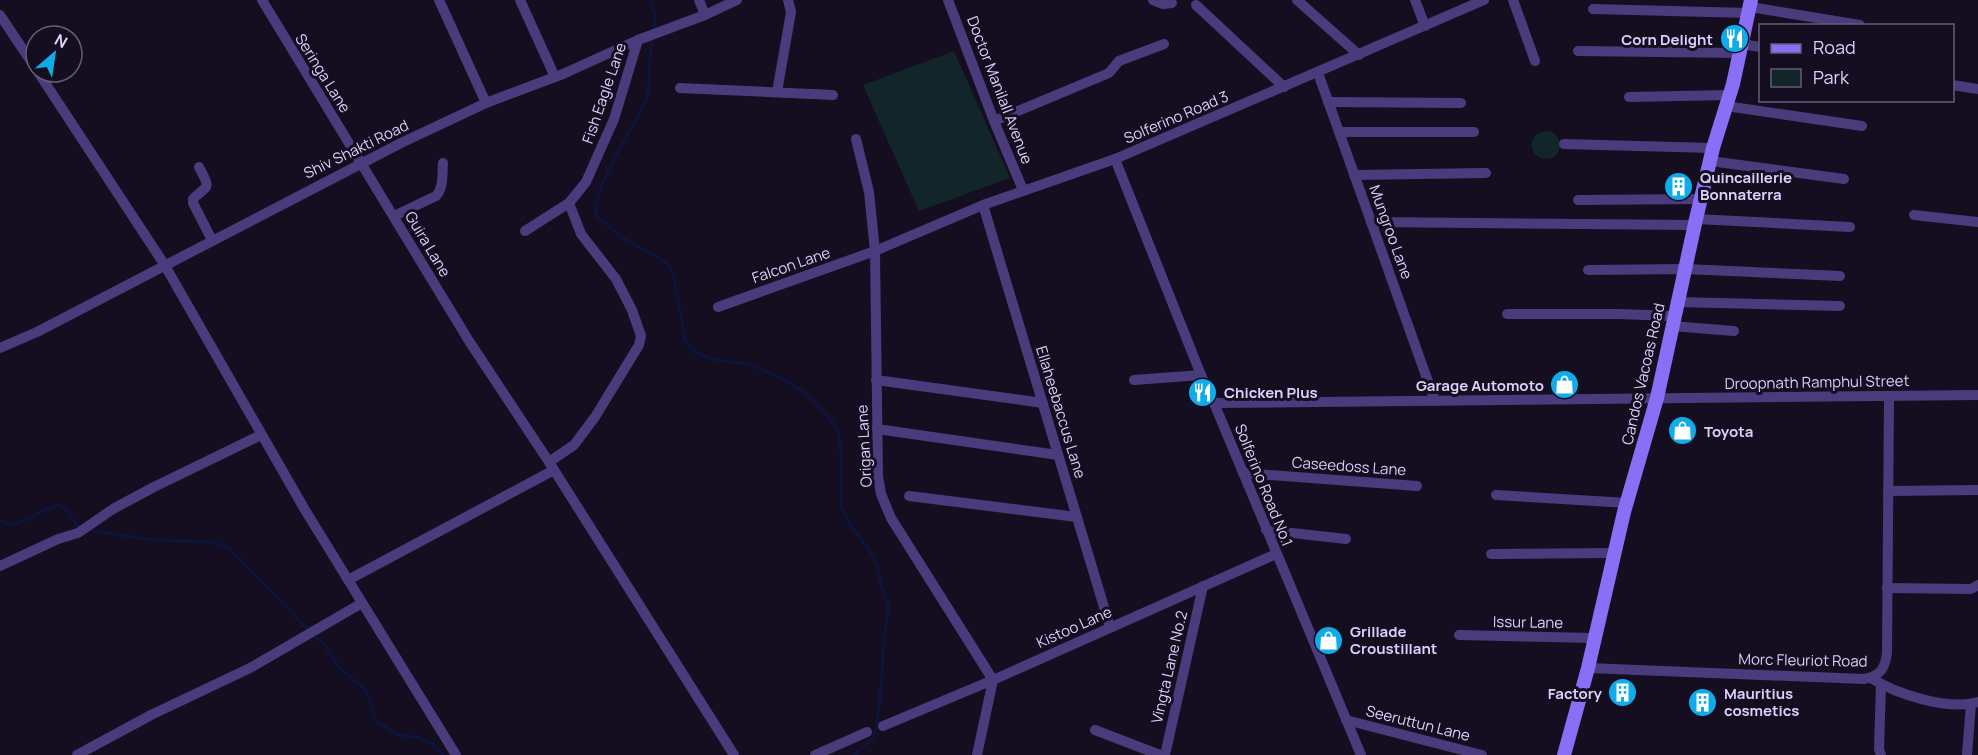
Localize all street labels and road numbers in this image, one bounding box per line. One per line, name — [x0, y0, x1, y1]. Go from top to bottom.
street label: Doctor Manilall Avenue — [962, 13, 1038, 167]
street label: Seringa Lane — [290, 29, 356, 117]
street label: Fish Eagle Lane — [577, 39, 631, 146]
street label: Solferino Road 3 — [1120, 85, 1232, 149]
street label: Shiv Shakti Road — [300, 115, 412, 183]
street label: Mungroo Lane — [1364, 182, 1418, 282]
street label: Guira Lane — [400, 207, 456, 281]
street label: Falcon Lane — [749, 242, 833, 288]
street label: Candos Vacoas Road — [1616, 301, 1670, 447]
street label: Ellaheebaccus Lane — [1031, 343, 1091, 481]
street label: Droopnath Ramphul Street — [1724, 370, 1910, 394]
street label: Origan Lane — [851, 404, 877, 488]
street label: Solferino Road No.1 — [1230, 421, 1298, 549]
street label: Caseedoss Lane — [1291, 452, 1407, 480]
street label: Kistoo Lane — [1033, 601, 1115, 653]
street label: Vingta Lane No.2 — [1146, 609, 1192, 725]
street label: Issur Lane — [1493, 611, 1564, 633]
street label: Morc Fleuriot Road — [1738, 648, 1868, 672]
street label: Seeruttun Lane — [1364, 700, 1473, 746]

